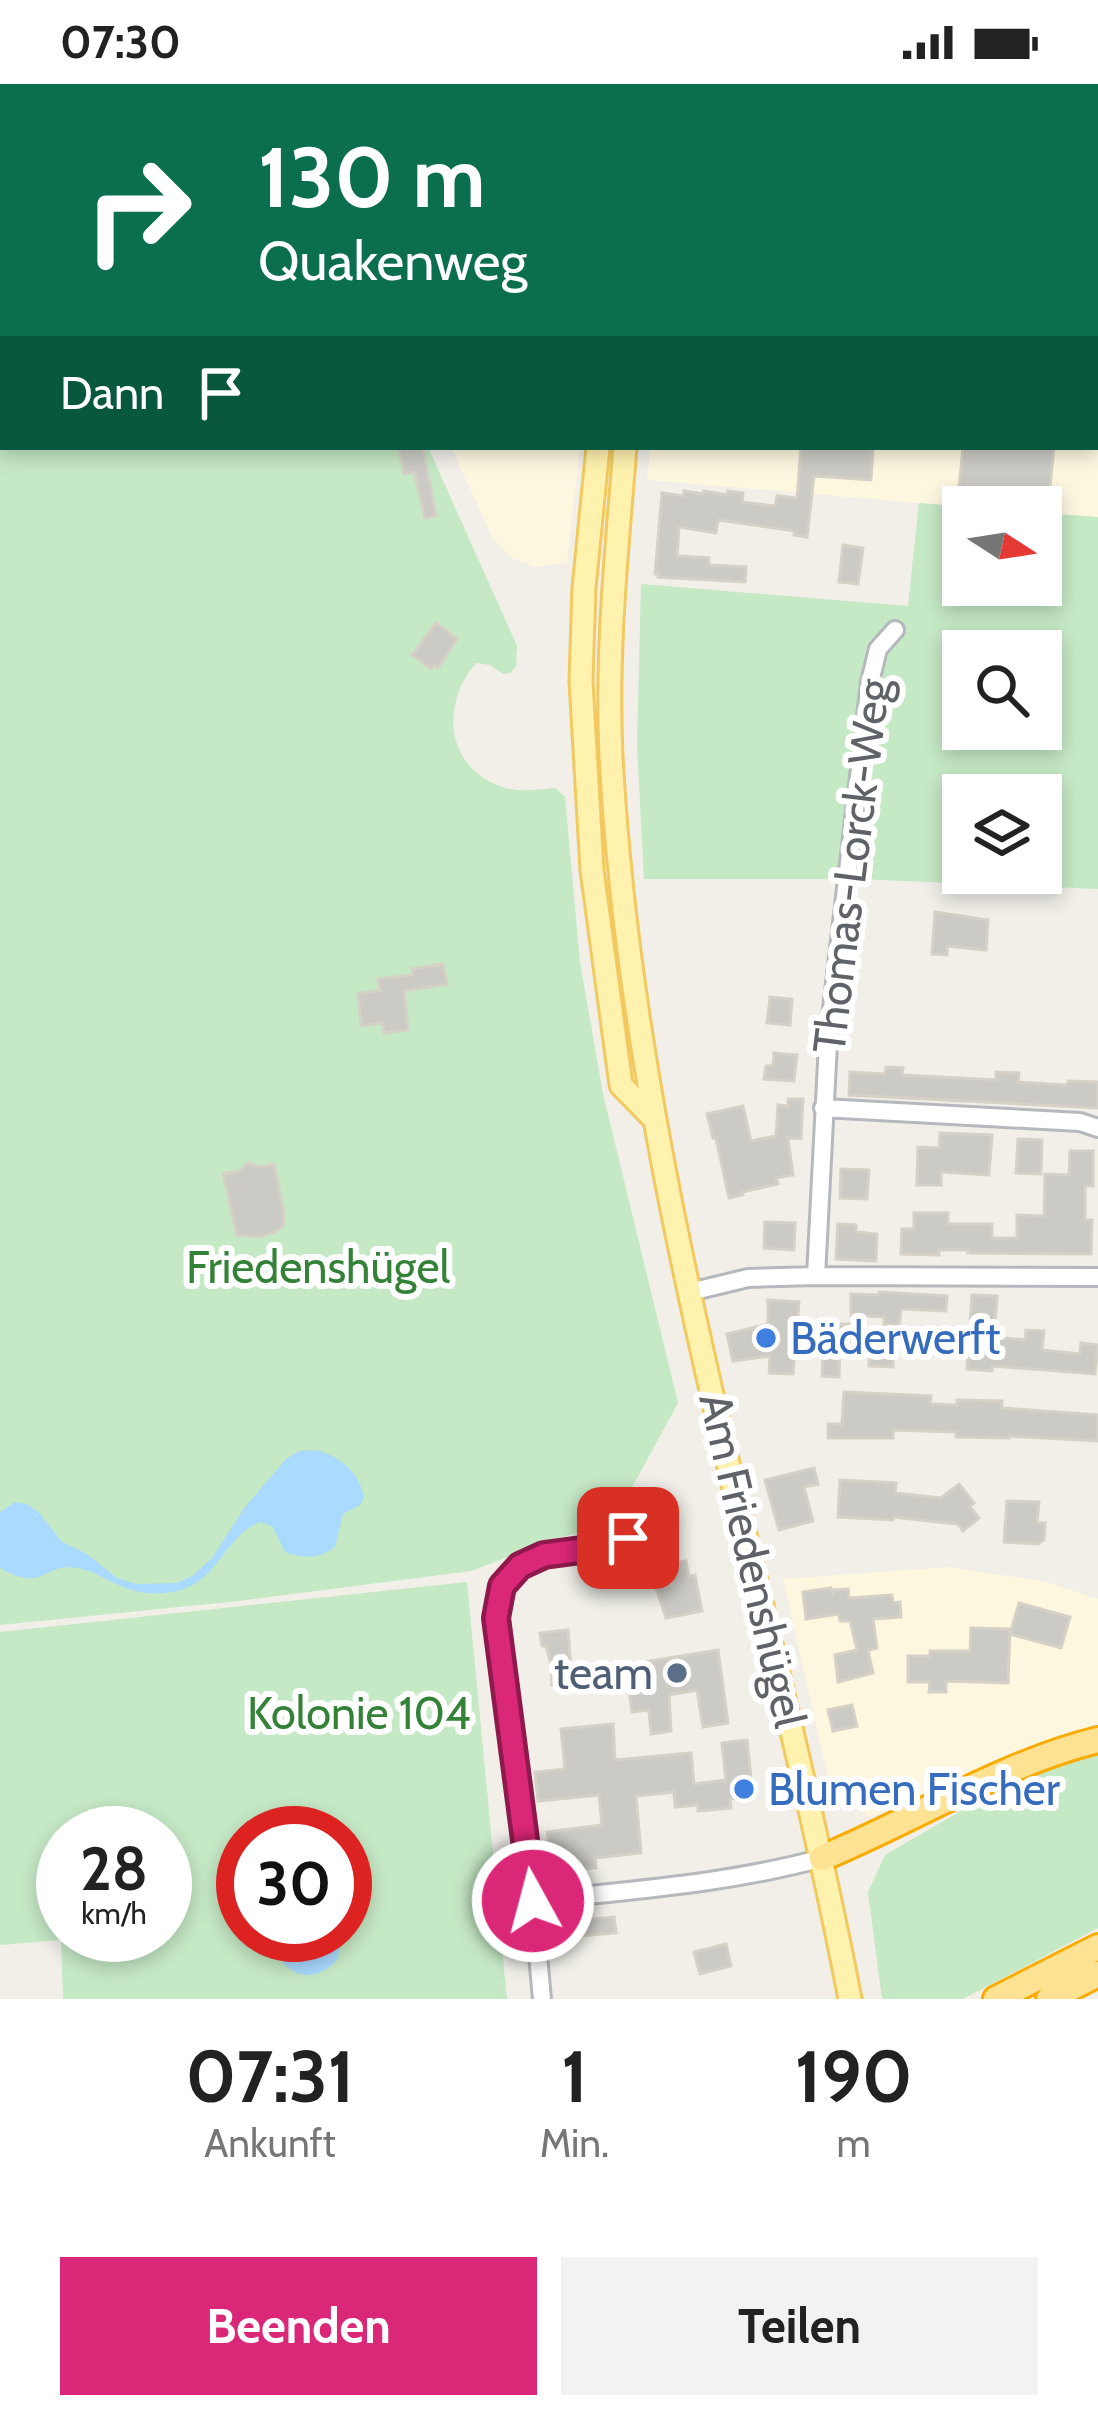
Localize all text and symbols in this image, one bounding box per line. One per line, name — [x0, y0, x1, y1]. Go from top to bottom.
text: 07:30 — [60, 15, 181, 69]
text: 130 m — [258, 126, 485, 228]
icon: right — [60, 132, 216, 288]
text: Quakenweg — [258, 228, 527, 294]
icon: arrive — [188, 360, 254, 426]
text: Dann — [60, 366, 164, 420]
north arrow — [942, 486, 1062, 606]
map controls — [942, 486, 1062, 894]
button: search — [942, 630, 1062, 750]
street label: Thomas-Lorck-Weg — [801, 675, 901, 1056]
button: layers — [942, 774, 1062, 894]
park label: Friedenshügel — [186, 1240, 450, 1294]
place label: Bäderwerft — [790, 1311, 1000, 1365]
marker: Bäderwerft — [753, 1325, 779, 1351]
street label: Am Friedenshügel — [688, 1388, 818, 1733]
pin — [577, 1487, 679, 1589]
icon: arrive — [595, 1505, 661, 1571]
place label: team — [554, 1646, 653, 1700]
marker: team — [664, 1660, 690, 1686]
park label: Kolonie 104 — [247, 1686, 471, 1740]
place label: Blumen Fischer — [768, 1762, 1061, 1816]
marker: Blumen Fischer — [731, 1776, 757, 1802]
speed limit sign: 30 — [216, 1806, 372, 1962]
text: 28 — [80, 1832, 148, 1905]
position arrow — [470, 1838, 596, 1964]
text: km/h — [81, 1895, 147, 1932]
text: 07:31 — [185, 2033, 354, 2120]
text: 1 — [561, 2033, 588, 2120]
text: 190 — [795, 2033, 913, 2120]
text: Ankunft — [204, 2119, 336, 2167]
text: Min. — [540, 2119, 609, 2167]
text: m — [836, 2119, 871, 2167]
button: Beenden — [60, 2257, 537, 2395]
button: Teilen — [561, 2257, 1038, 2395]

